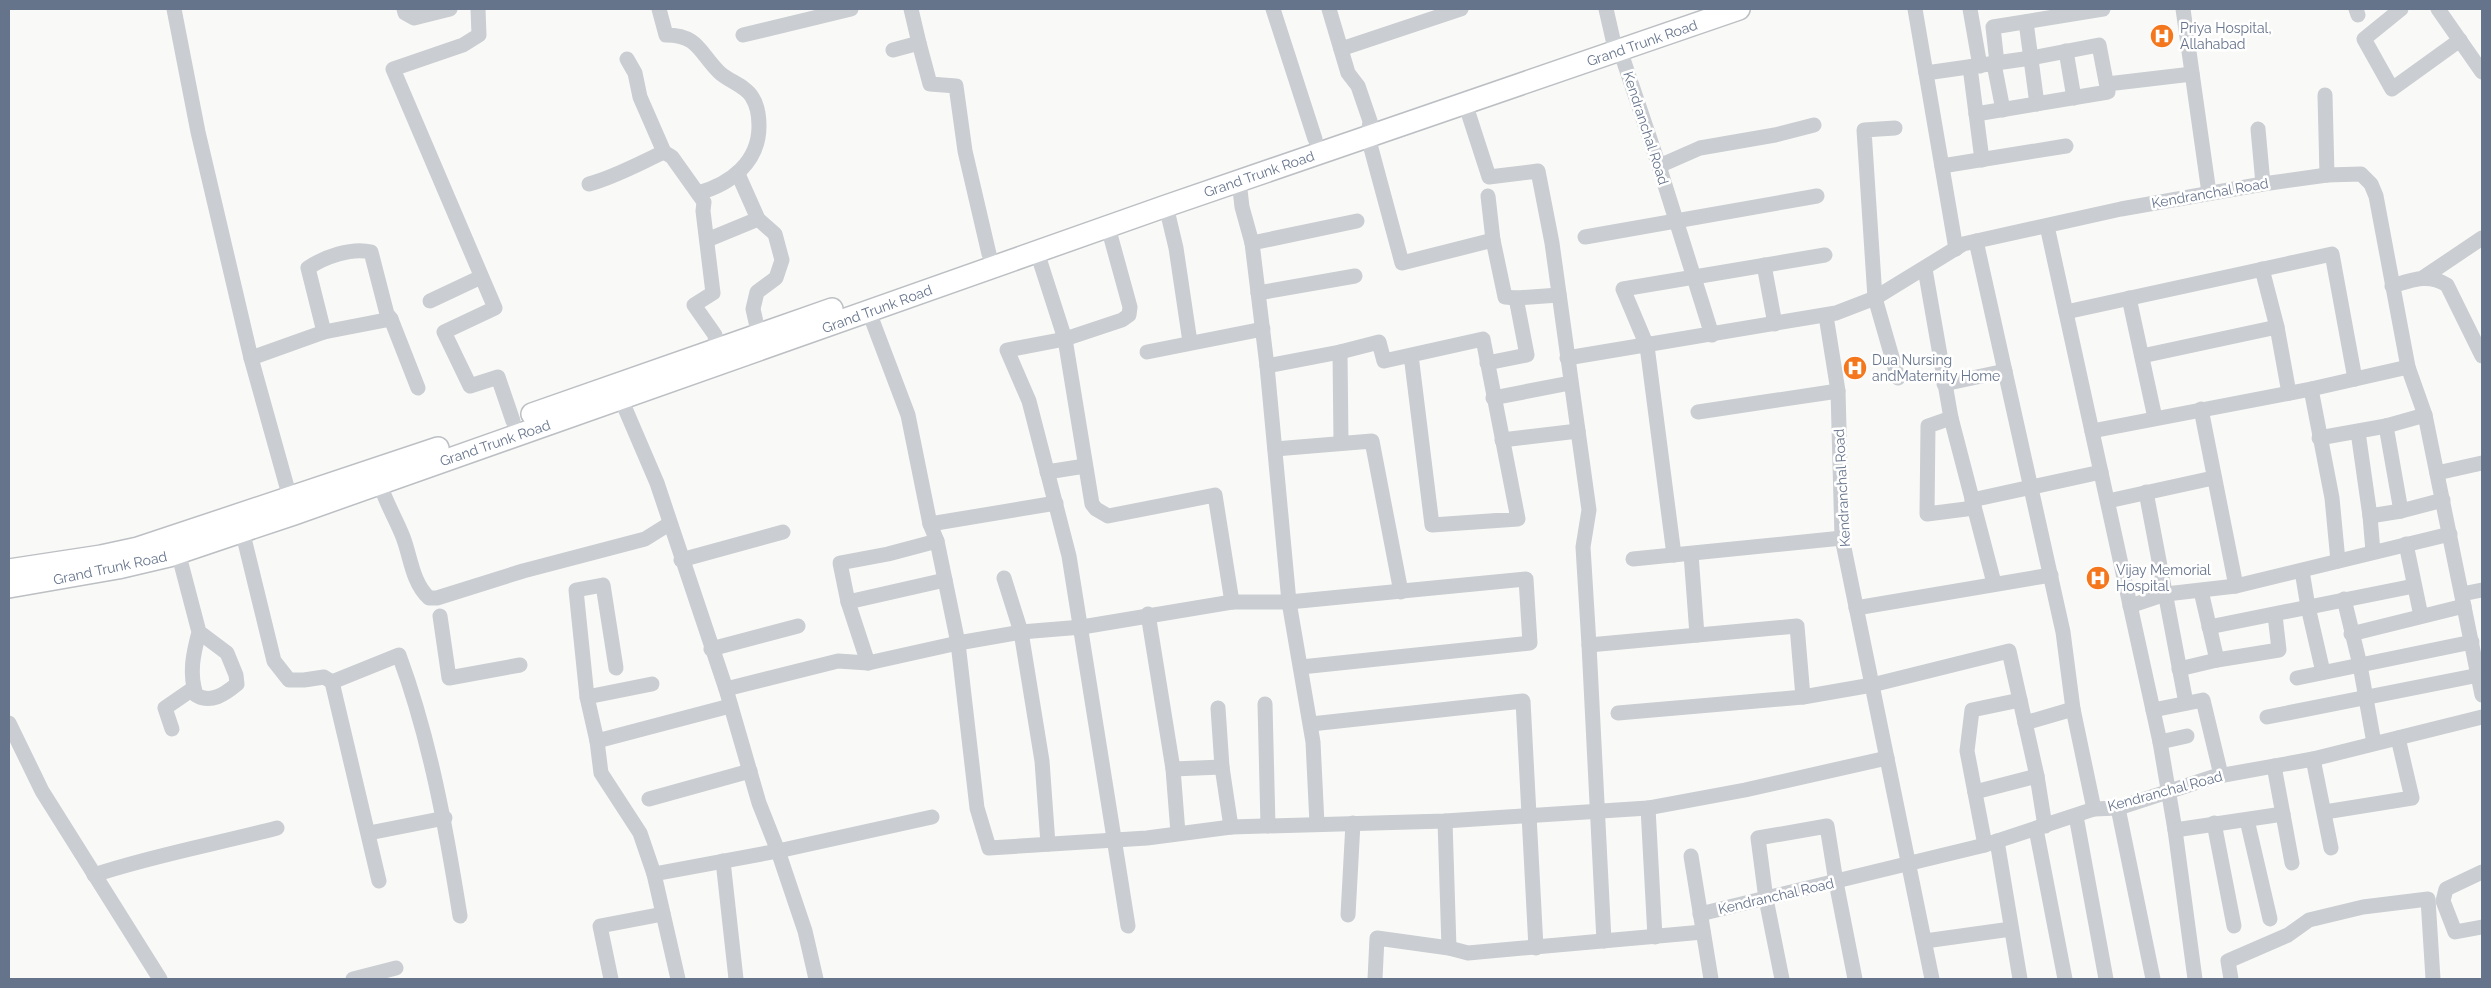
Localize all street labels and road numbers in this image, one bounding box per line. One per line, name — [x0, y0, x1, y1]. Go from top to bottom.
street label: Grand Trunk Road — [1585, 17, 1699, 69]
street label: Kendranchal Road — [1620, 69, 1672, 187]
street label: Grand Trunk Road — [1202, 148, 1316, 200]
street label: Kendranchal Road — [2150, 175, 2270, 211]
street label: Grand Trunk Road — [820, 282, 934, 336]
street label: Grand Trunk Road — [438, 417, 552, 469]
street label: Kendranchal Road — [1831, 428, 1853, 548]
street label: Grand Trunk Road — [52, 548, 168, 588]
street label: Kendranchal Road — [2106, 768, 2224, 814]
street label: Kendranchal Road — [1717, 875, 1835, 917]

